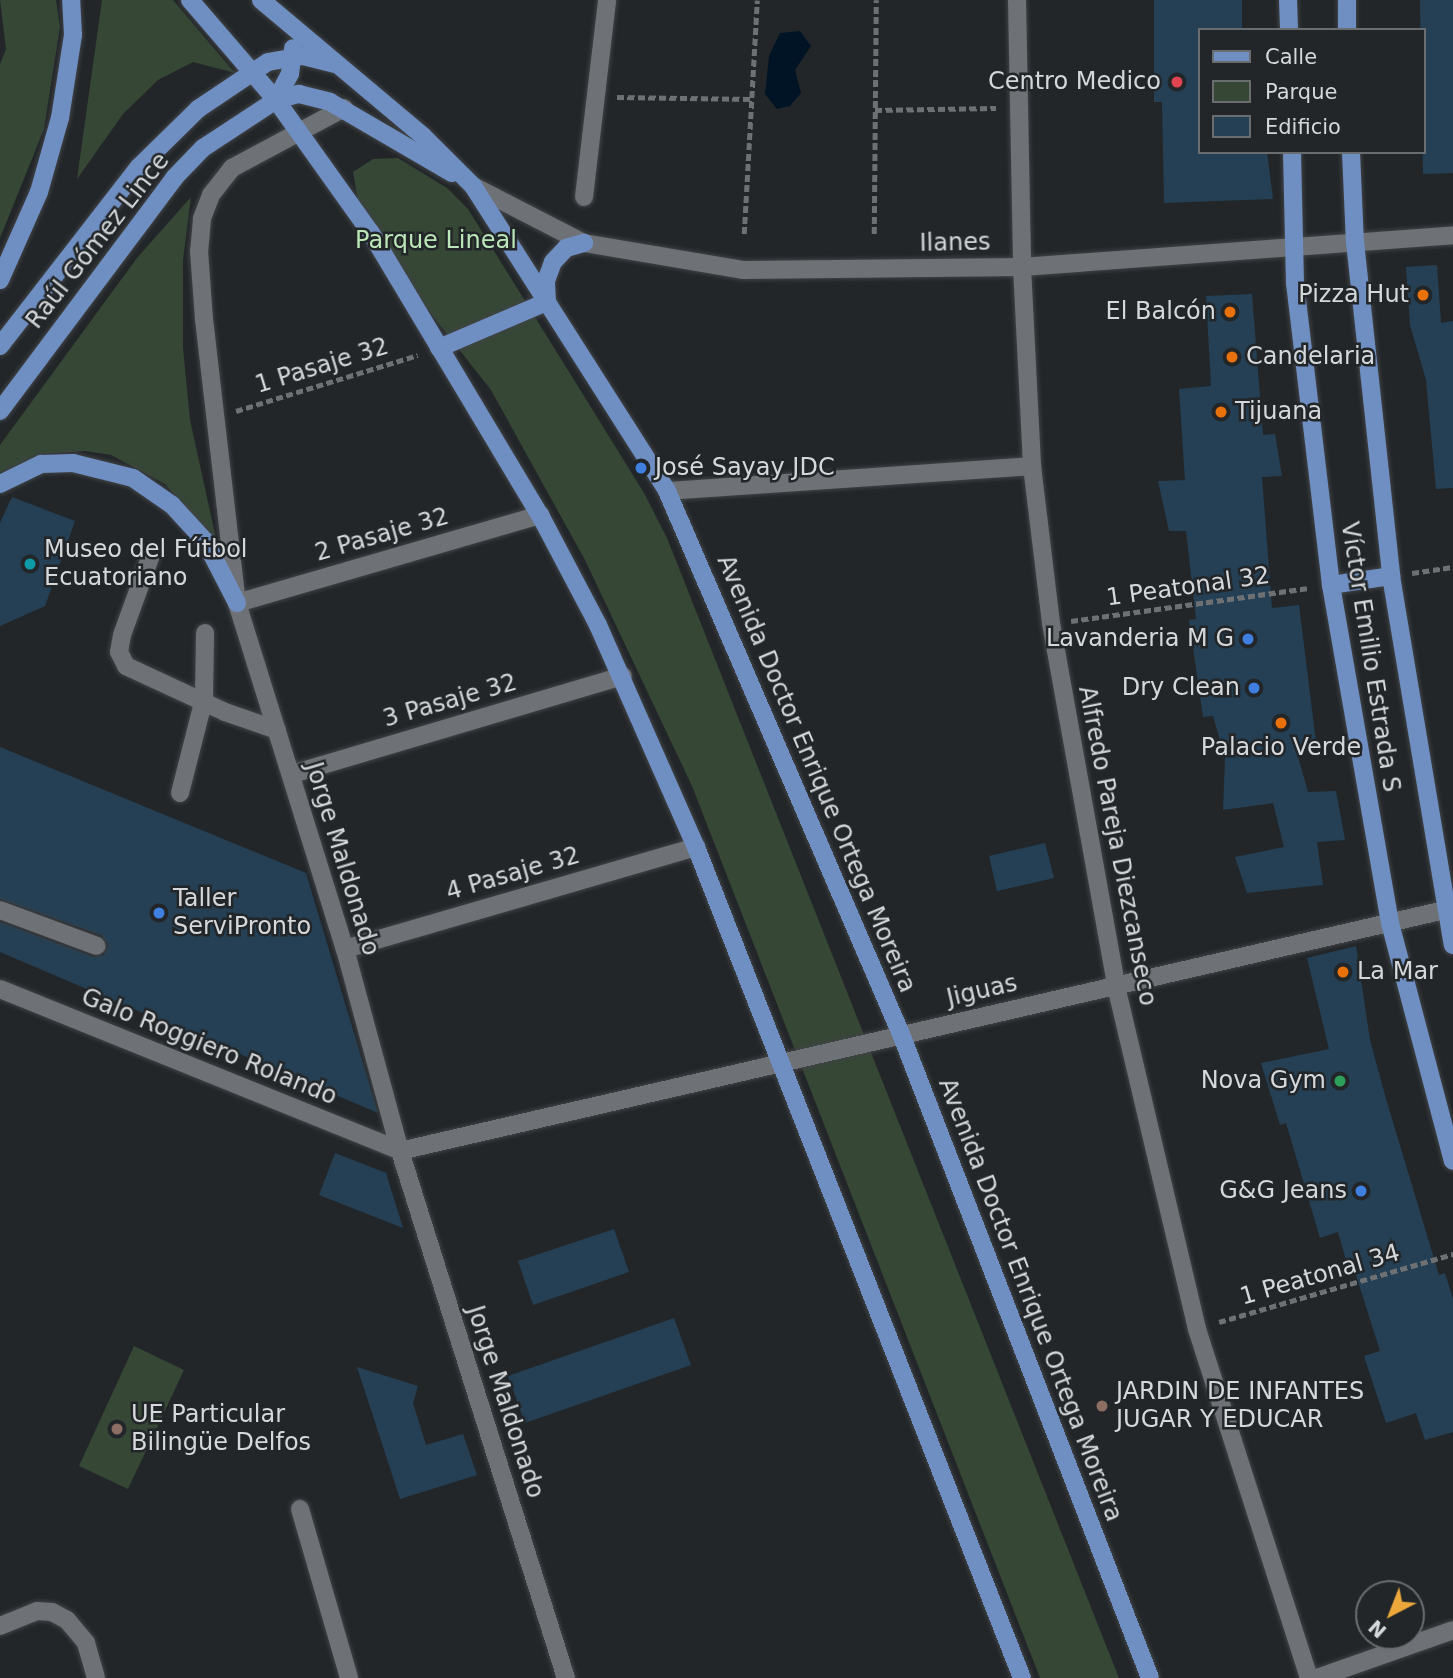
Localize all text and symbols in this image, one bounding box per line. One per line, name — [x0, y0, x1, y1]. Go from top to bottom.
legend — [1198, 28, 1425, 154]
text: Calle — [1265, 45, 1317, 69]
place label: Centro Medico — [988, 68, 1161, 96]
marker: Centro Medico — [1167, 72, 1187, 92]
text: Parque — [1265, 80, 1337, 104]
text: Edificio — [1265, 115, 1341, 139]
street label: Raúl Gómez Lince — [20, 147, 176, 335]
park label: Parque Lineal — [355, 227, 517, 255]
street label: Ilanes — [919, 228, 991, 258]
place label: Pizza Hut — [1298, 281, 1409, 309]
marker: Pizza Hut — [1415, 287, 1431, 303]
place label: El Balcón — [1106, 298, 1216, 326]
marker: El Balcón — [1222, 304, 1238, 320]
street label: 1 Pasaje 32 — [252, 332, 392, 400]
place label: Candelaria — [1246, 343, 1375, 371]
marker: Candelaria — [1224, 349, 1240, 365]
place label: Tijuana — [1235, 398, 1322, 426]
marker: Tijuana — [1213, 404, 1229, 420]
place label: José Sayay JDC — [655, 454, 835, 482]
marker: José Sayay JDC — [633, 460, 649, 476]
street label: 2 Pasaje 32 — [312, 502, 452, 568]
street label: Víctor Emilio Estrada S — [1334, 520, 1406, 794]
place label: Museo del Fútbol Ecuatoriano — [44, 536, 247, 592]
street label: Avenida Doctor Enrique Ortega Moreira — [710, 551, 922, 997]
marker: Museo del Fútbol Ecuatoriano — [22, 556, 38, 572]
street label: 1 Peatonal 32 — [1104, 561, 1272, 613]
place label: Lavanderia M G — [1046, 625, 1234, 653]
marker: Lavanderia M G — [1240, 631, 1256, 647]
street label: 3 Pasaje 32 — [380, 668, 520, 734]
place label: Dry Clean — [1122, 674, 1240, 702]
marker: Dry Clean — [1246, 680, 1262, 696]
street label: Alfredo Pareja Diezcanseco — [1072, 684, 1162, 1008]
marker: Palacio Verde — [1273, 715, 1289, 731]
place label: Palacio Verde — [1201, 734, 1361, 762]
street label: Jorge Maldonado — [299, 759, 385, 959]
street label: 4 Pasaje 32 — [443, 841, 583, 907]
place label: Taller ServiPronto — [173, 885, 311, 941]
marker: Taller ServiPronto — [151, 905, 167, 921]
place label: La Mar — [1357, 958, 1438, 986]
marker: La Mar — [1335, 964, 1351, 980]
street label: Jiguas — [944, 969, 1020, 1013]
street label: Galo Roggiero Rolando — [77, 983, 341, 1111]
place label: Nova Gym — [1201, 1067, 1326, 1095]
marker: Nova Gym — [1332, 1073, 1348, 1089]
street label: Avenida Doctor Enrique Ortega Moreira — [932, 1074, 1128, 1526]
place label: G&G Jeans — [1219, 1177, 1347, 1205]
marker: G&G Jeans — [1353, 1183, 1369, 1199]
street label: 1 Peatonal 34 — [1237, 1238, 1403, 1312]
street label: Jorge Maldonado — [460, 1302, 550, 1502]
place label: JARDIN DE INFANTES JUGAR Y EDUCAR — [1116, 1378, 1364, 1434]
marker: JARDIN DE INFANTES JUGAR Y EDUCAR — [1094, 1398, 1110, 1414]
place label: UE Particular Bilingüe Delfos — [131, 1401, 311, 1457]
marker: UE Particular Bilingüe Delfos — [109, 1421, 125, 1437]
north arrow — [1355, 1580, 1425, 1650]
text: N — [1364, 1616, 1391, 1643]

